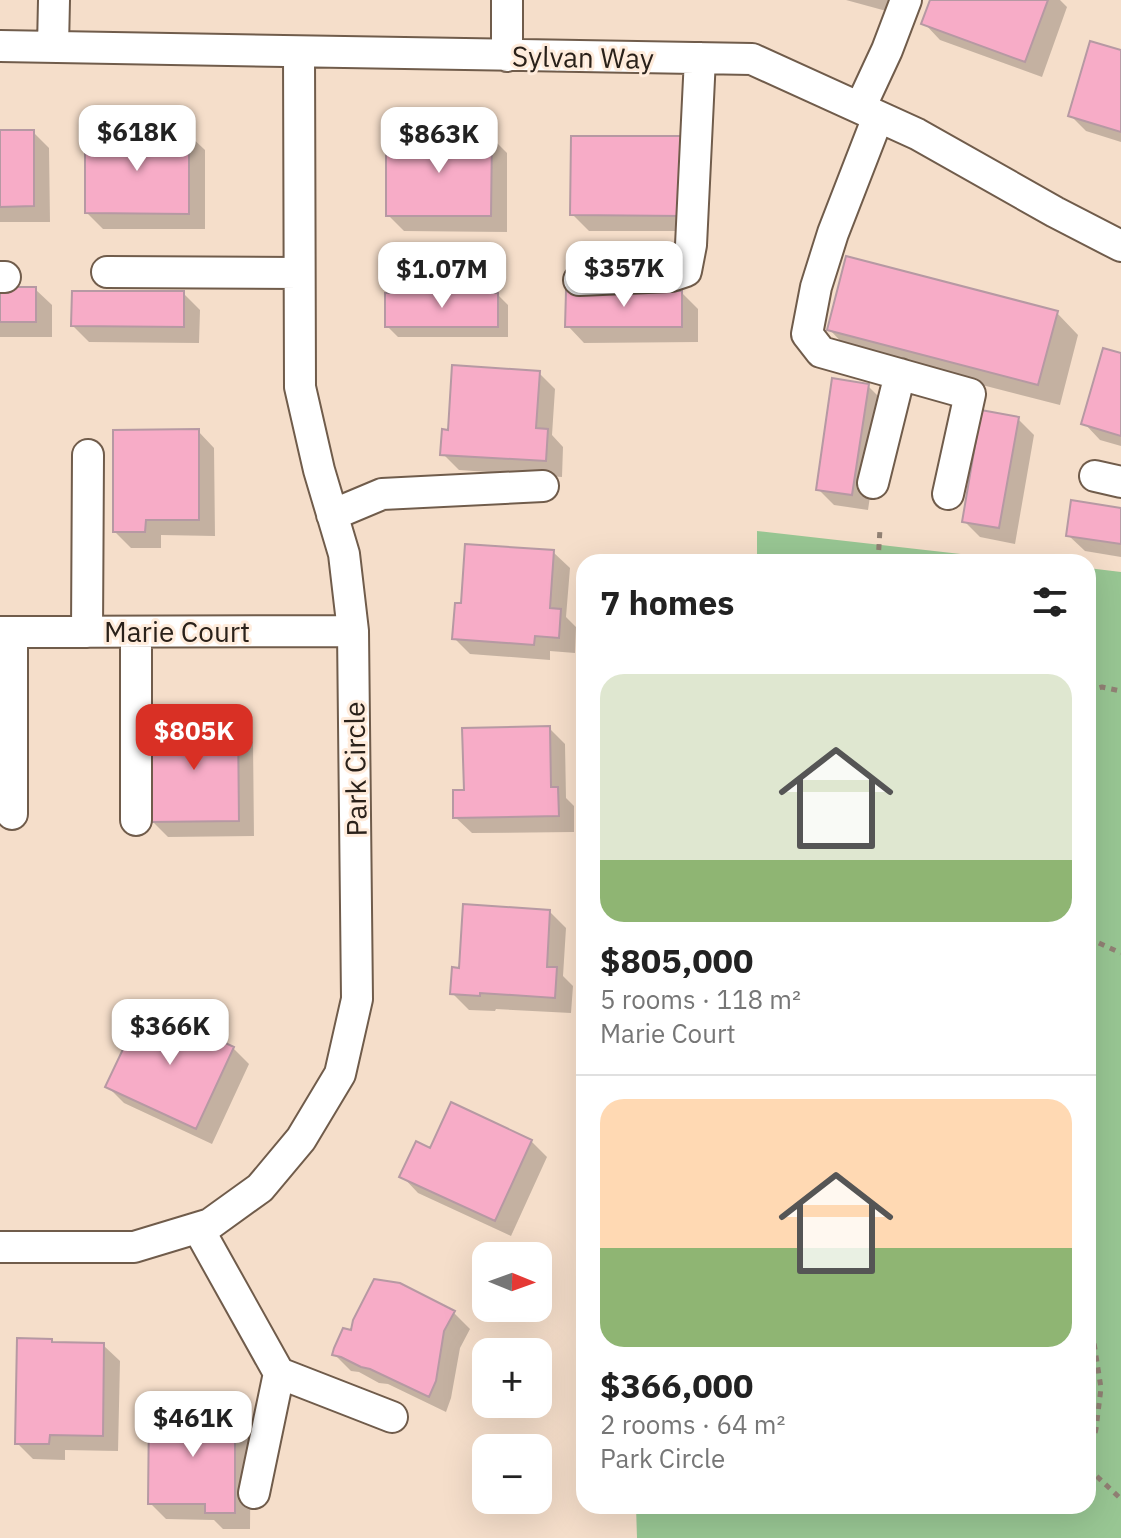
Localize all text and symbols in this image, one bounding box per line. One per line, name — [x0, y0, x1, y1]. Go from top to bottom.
street label: Sylvan Way — [512, 37, 654, 77]
pin: $618K — [81, 105, 193, 173]
pin: $863K — [383, 107, 495, 175]
text: $618K — [97, 114, 177, 148]
text: $863K — [399, 116, 479, 150]
pin: $357K — [568, 241, 680, 309]
pin: $1.07M — [377, 242, 507, 310]
text: $357K — [584, 250, 664, 284]
text: $1.07M — [396, 251, 488, 285]
text: 7 homes — [600, 580, 735, 624]
icon: filters — [1028, 580, 1072, 624]
street label: Marie Court — [104, 613, 250, 650]
street label: Park Circle — [335, 701, 375, 837]
pin: $805K — [138, 704, 250, 772]
text: $805K — [154, 713, 234, 747]
icon: home — [764, 726, 908, 870]
text: $805,000 — [600, 938, 753, 982]
text: 5 rooms · 118 m² — [600, 982, 801, 1016]
pin: $366K — [114, 999, 226, 1067]
text: $366K — [130, 1008, 210, 1042]
text: Marie Court — [600, 1016, 736, 1050]
icon: home — [764, 1151, 908, 1295]
north arrow — [472, 1242, 552, 1322]
map controls — [472, 1242, 552, 1514]
button: + — [472, 1338, 552, 1418]
text: $366,000 — [600, 1363, 753, 1407]
pin: $461K — [137, 1391, 249, 1459]
text: $461K — [153, 1400, 233, 1434]
text: 2 rooms · 64 m² — [600, 1407, 785, 1441]
button: − — [472, 1434, 552, 1514]
text: Park Circle — [600, 1441, 725, 1475]

